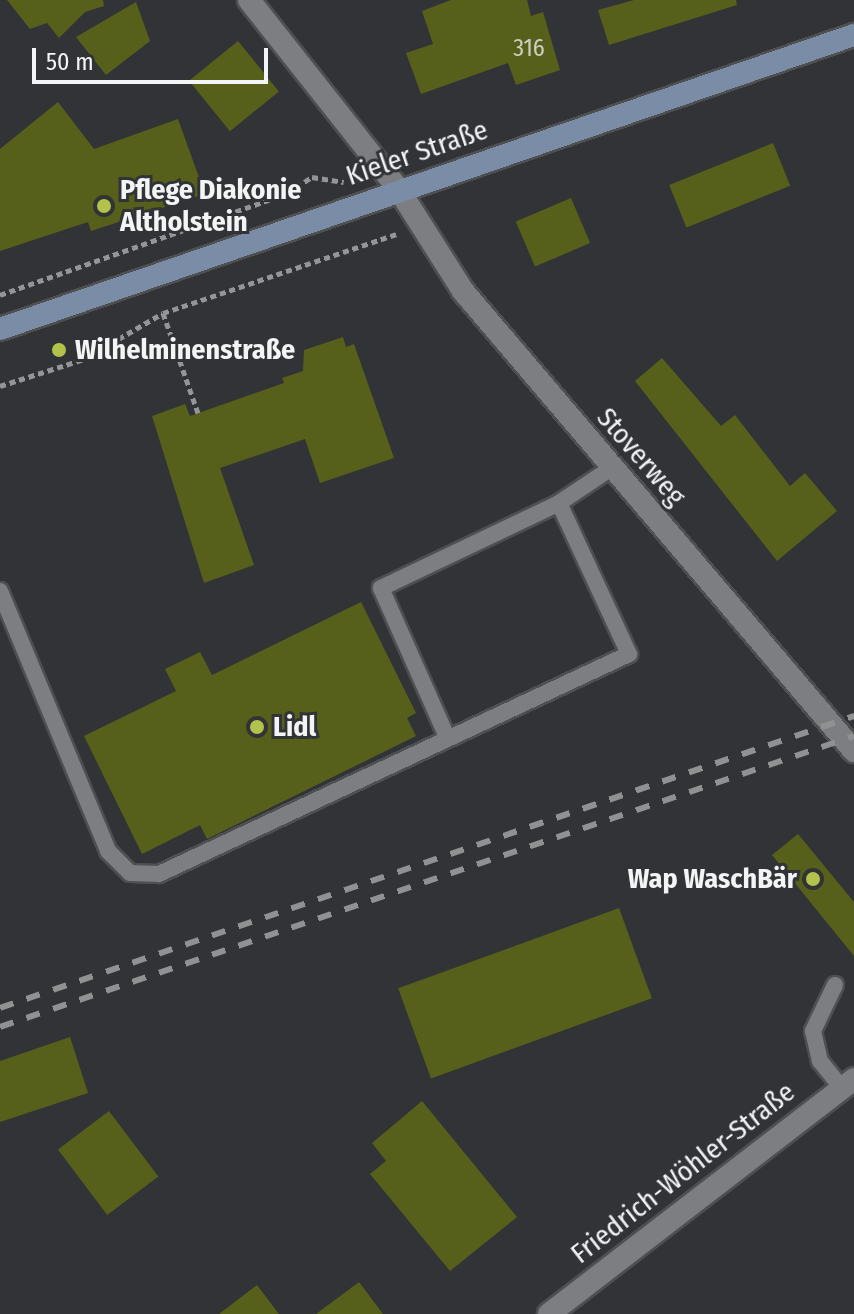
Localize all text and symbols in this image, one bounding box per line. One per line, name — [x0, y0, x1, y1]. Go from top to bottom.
scale bar — [36, 32, 272, 82]
house number: 316 — [513, 35, 545, 63]
text: 50 m — [46, 48, 94, 76]
street label: Kieler Straße — [342, 113, 492, 193]
place label: Pflege Diakonie Altholstein — [120, 173, 302, 239]
marker: Pflege Diakonie Altholstein — [95, 197, 113, 215]
place label: Wilhelminenstraße — [75, 333, 295, 367]
marker: Wilhelminenstraße — [50, 341, 68, 359]
street label: Stoverweg — [589, 401, 693, 513]
place label: Lidl — [273, 710, 316, 744]
marker: Lidl — [248, 718, 266, 736]
place label: Wap WaschBär — [628, 862, 797, 896]
marker: Wap WaschBär — [804, 870, 822, 888]
street label: Friedrich-Wöhler-Straße — [564, 1075, 802, 1271]

